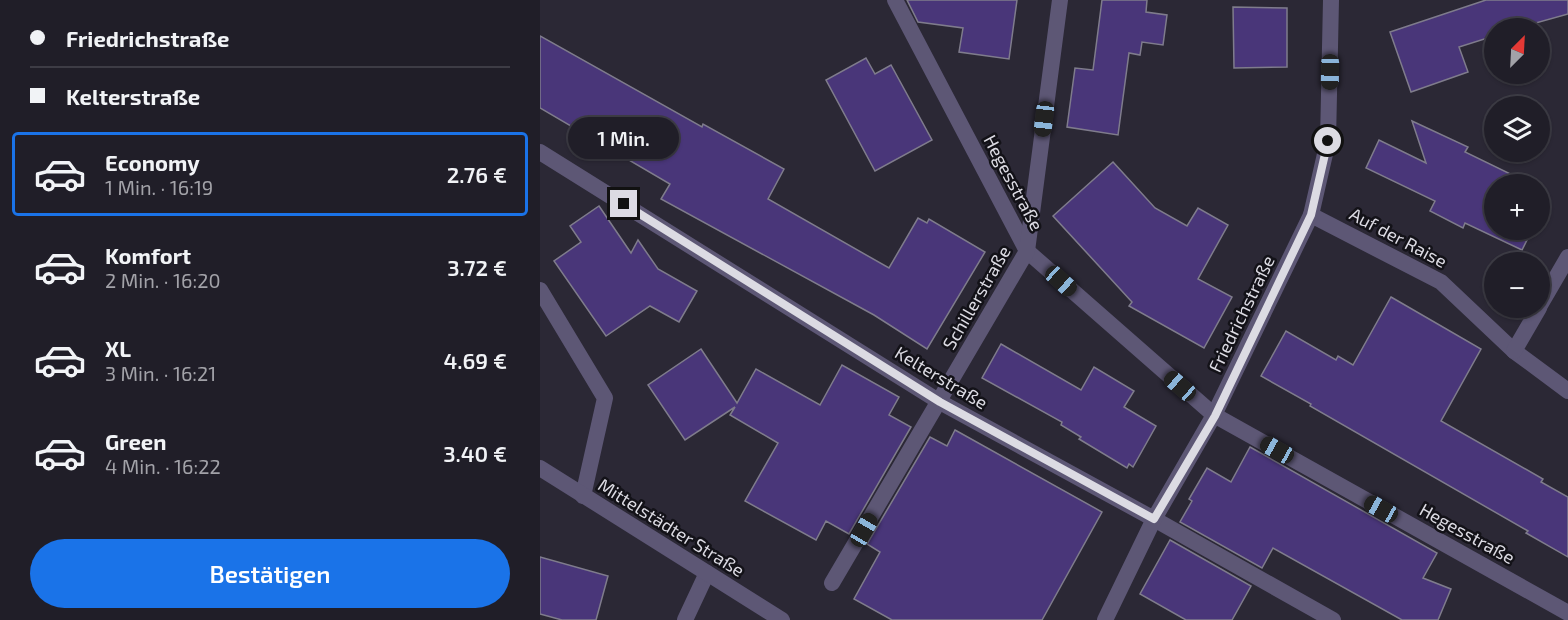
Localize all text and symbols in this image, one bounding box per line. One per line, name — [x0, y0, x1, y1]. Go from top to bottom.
north arrow — [1484, 18, 1550, 84]
map controls — [1484, 18, 1550, 318]
text: Friedrichstraße — [66, 25, 229, 51]
car — [1321, 54, 1339, 90]
text: Kelterstraße — [66, 83, 200, 109]
button: layers — [1484, 96, 1550, 162]
car — [1033, 100, 1055, 138]
callout: 1 Min. — [568, 117, 680, 159]
text: 1 Min. — [597, 126, 650, 150]
route start — [1314, 127, 1341, 154]
street label: Hegesstraße — [979, 131, 1048, 234]
icon: car — [33, 147, 87, 201]
text: Economy — [105, 149, 200, 175]
text: 2.76 € — [447, 161, 507, 187]
button: + — [1484, 174, 1550, 240]
text: 1 Min. · 16:19 — [105, 175, 213, 199]
route end — [610, 190, 637, 217]
street label: Auf der Raise — [1346, 202, 1451, 272]
icon: car — [33, 240, 87, 294]
text: Komfort — [105, 242, 191, 268]
street label: Schillerstraße — [938, 242, 1015, 353]
street label: Friedrichstraße — [1203, 252, 1279, 375]
button: − — [1484, 252, 1550, 318]
text: 3.72 € — [447, 254, 507, 280]
car — [1042, 262, 1080, 300]
text: 2 Min. · 16:20 — [105, 268, 220, 292]
icon: car — [33, 333, 87, 387]
text: XL — [105, 335, 131, 361]
street label: Kelterstraße — [891, 341, 992, 413]
text: 4.69 € — [443, 347, 507, 373]
text: 3 Min. · 16:21 — [105, 361, 216, 385]
car — [1161, 367, 1199, 405]
icon: car — [33, 426, 87, 480]
text: Green — [105, 428, 167, 454]
car — [1257, 433, 1297, 467]
text: 3.40 € — [443, 440, 507, 466]
text: 4 Min. · 16:22 — [105, 454, 221, 478]
street label: Mittelstädter Straße — [594, 473, 749, 581]
car — [1361, 492, 1401, 526]
street label: Hegesstraße — [1416, 498, 1519, 568]
car — [847, 510, 881, 550]
button: Bestätigen — [30, 539, 510, 608]

